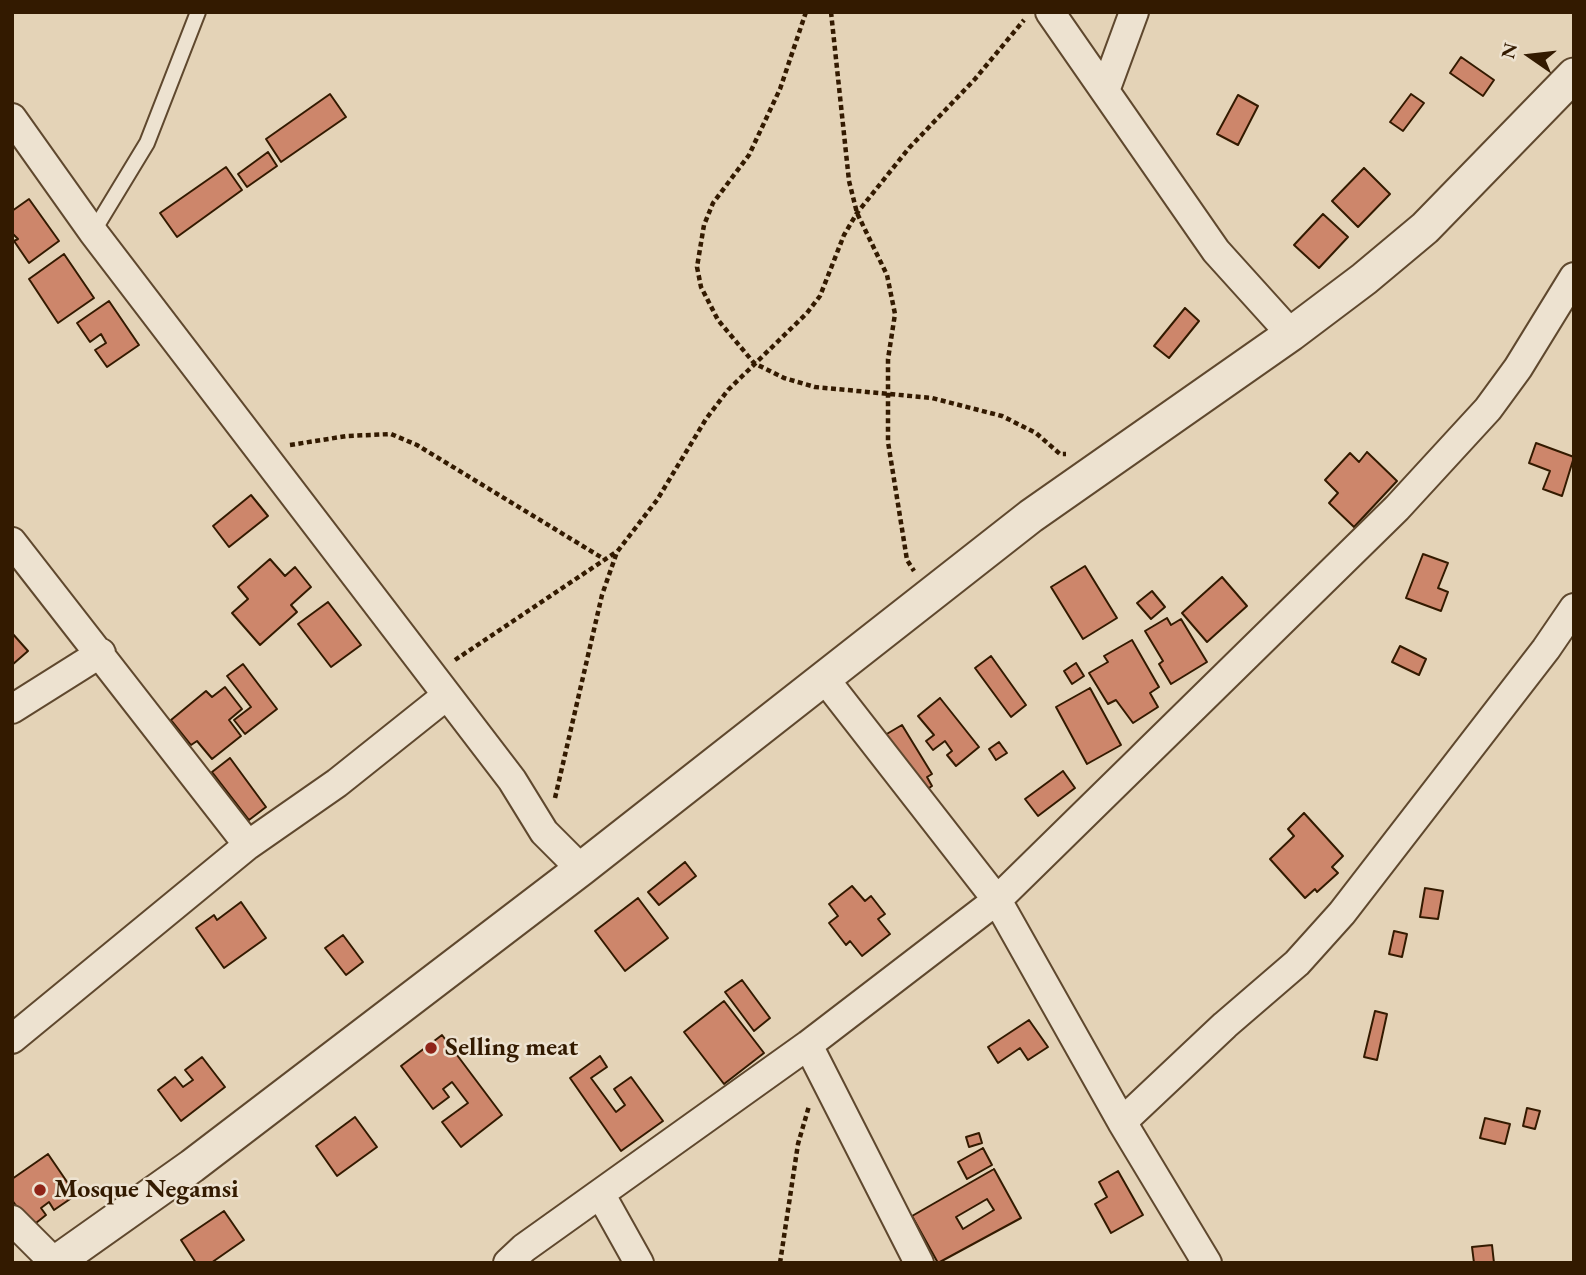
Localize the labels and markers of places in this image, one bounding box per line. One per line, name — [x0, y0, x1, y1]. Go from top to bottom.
place label: Selling meat — [445, 1032, 578, 1064]
marker: Selling meat — [423, 1040, 439, 1056]
place label: Mosque Negamsi — [54, 1174, 239, 1206]
marker: Mosque Negamsi — [32, 1182, 48, 1198]

